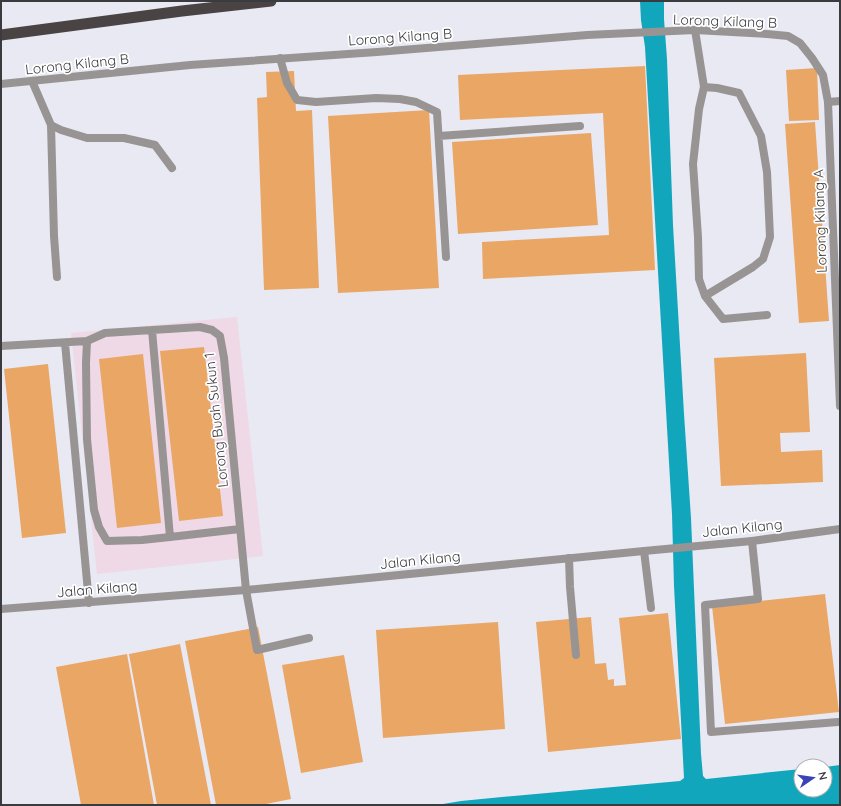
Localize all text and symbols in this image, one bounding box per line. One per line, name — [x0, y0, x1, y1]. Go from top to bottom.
street label: Lorong Kilang B — [673, 10, 777, 32]
street label: Lorong Kilang B — [347, 24, 453, 50]
street label: Lorong Kilang B — [24, 50, 130, 78]
street label: Lorong Kilang A — [809, 169, 831, 273]
street label: Lorong Buah Sukun 1 — [200, 352, 232, 488]
street label: Jalan Kilang — [701, 515, 783, 541]
street label: Jalan Kilang — [379, 547, 461, 573]
street label: Jalan Kilang — [56, 577, 138, 601]
north arrow — [793, 758, 833, 798]
text: N — [815, 770, 830, 781]

